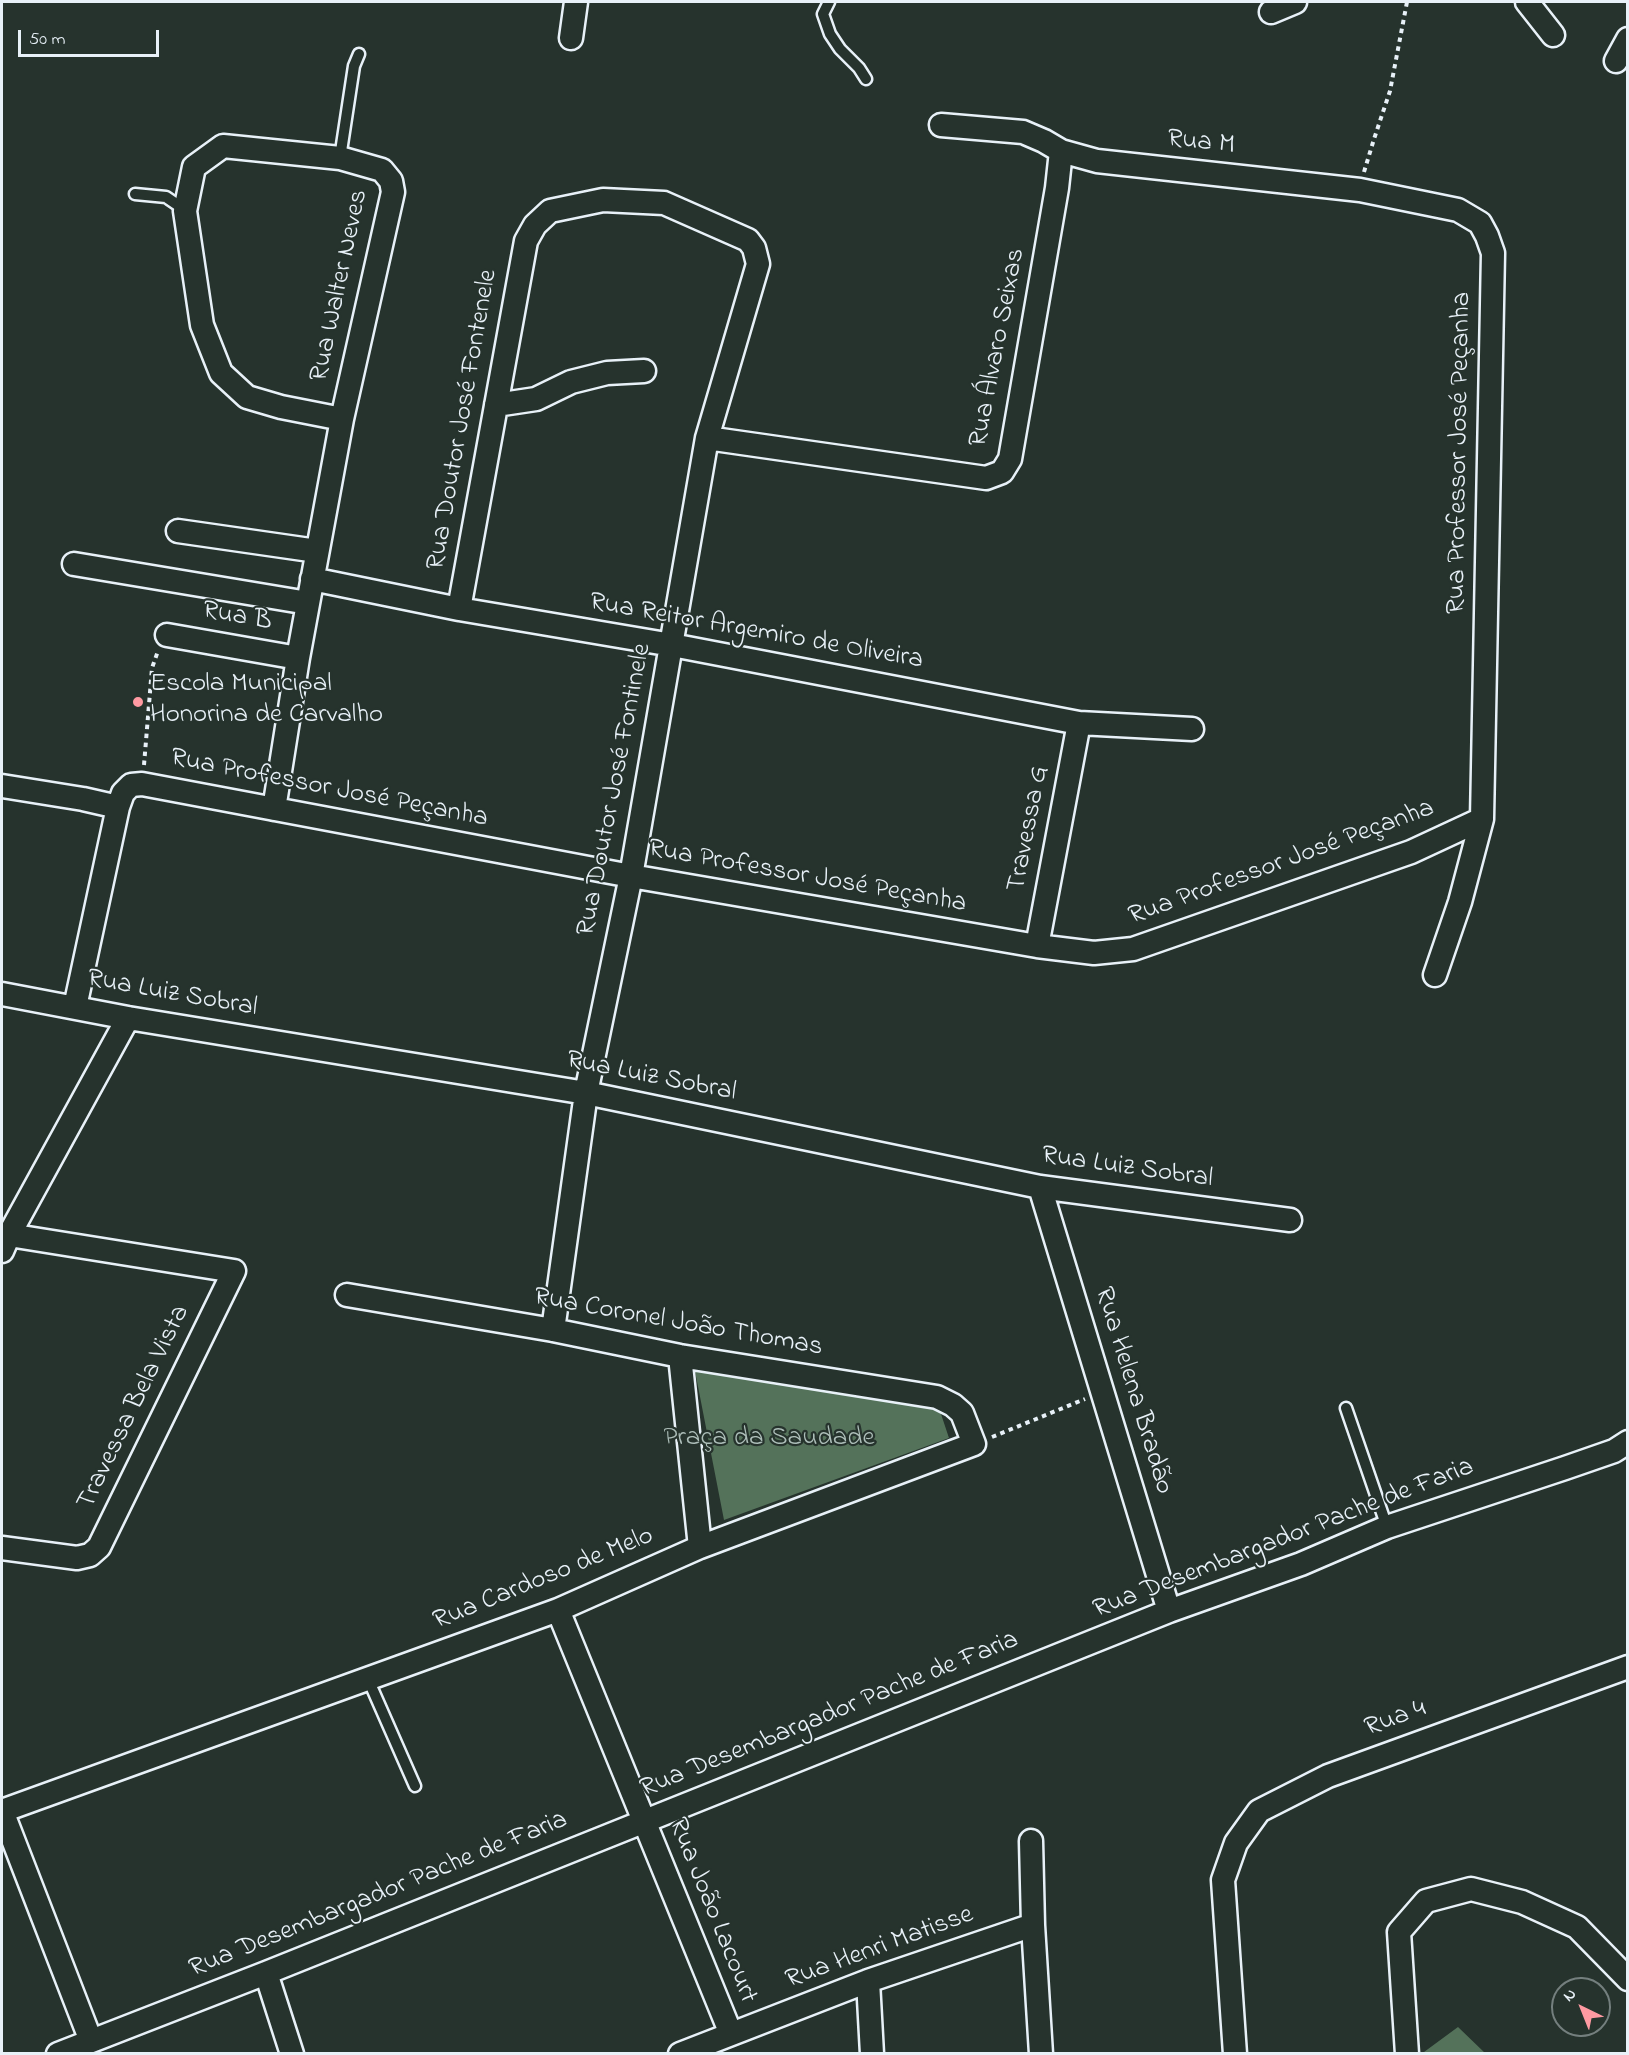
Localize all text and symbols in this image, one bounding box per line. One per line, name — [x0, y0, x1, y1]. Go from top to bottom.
scale bar — [21, 18, 162, 56]
text: 50 m — [29, 27, 66, 53]
street label: Rua M — [1165, 124, 1237, 164]
street label: Rua Walter Neves — [305, 187, 377, 385]
street label: Rua Álvaro Seixas — [964, 246, 1034, 450]
street label: Rua Doutor José Fontenele — [422, 267, 506, 573]
street label: Rua Professor José Peçanha — [1442, 291, 1480, 615]
street label: Rua Reitor Argemiro de Oliveira — [587, 588, 925, 678]
street label: Rua B — [200, 596, 274, 640]
street label: Rua Doutor José Fontinele — [572, 641, 660, 939]
place label: Escola Municipal Honorina de Carvalho — [150, 670, 383, 733]
marker: Escola Municipal Honorina de Carvalho — [131, 695, 145, 709]
street label: Rua Professor José Peçanha — [168, 743, 490, 837]
street label: Travessa G — [1002, 763, 1058, 895]
street label: Rua Professor José Peçanha — [1125, 794, 1439, 934]
street label: Rua Professor José Peçanha — [645, 834, 969, 922]
street label: Rua Luiz Sobral — [84, 964, 260, 1026]
street label: Rua Luiz Sobral — [563, 1046, 739, 1110]
street label: Rua Luiz Sobral — [1039, 1141, 1215, 1197]
street label: Rua Coronel João Thomas — [531, 1283, 825, 1365]
street label: Rua Helena Bradão — [1085, 1284, 1179, 1498]
street label: Travessa Bela Vista — [72, 1301, 198, 1515]
park label: Praça da Saudade — [663, 1424, 875, 1456]
street label: Rua Desembargador Pache de Faria — [1089, 1452, 1479, 1628]
street label: Rua Cardoso de Melo — [429, 1521, 659, 1639]
street label: Rua Desembargador Pache de Faria — [636, 1625, 1024, 1807]
street label: Rua 4 — [1361, 1694, 1431, 1746]
street label: Rua Desembargador Pache de Faria — [185, 1805, 573, 1987]
street label: Rua João Lacourt — [659, 1814, 763, 2008]
street label: Rua Henri Matisse — [782, 1900, 978, 1998]
north arrow — [1551, 1977, 1611, 2037]
text: N — [1558, 1983, 1582, 2008]

